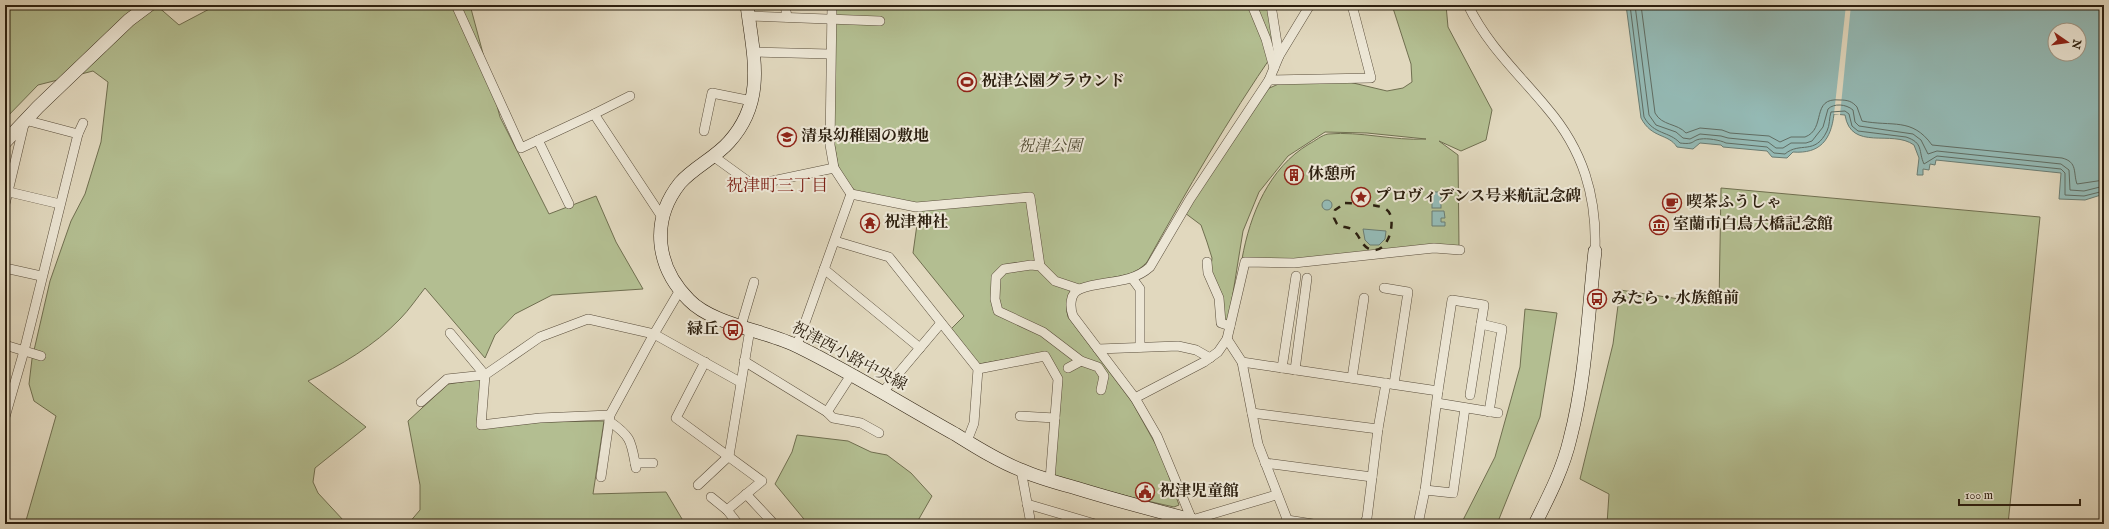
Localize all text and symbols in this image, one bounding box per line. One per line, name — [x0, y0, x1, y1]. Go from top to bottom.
north arrow — [2047, 22, 2087, 62]
text: N — [2068, 37, 2084, 51]
sports icon: 祝津公園グラウンド — [956, 71, 978, 93]
place label: 祝津公園グラウンド — [981, 72, 1125, 92]
school or university icon: 清泉幼稚園の敷地 — [776, 126, 798, 148]
place label: 清泉幼稚園の敷地 — [801, 127, 929, 147]
park label: 祝津公園 — [1018, 137, 1085, 157]
building icon: 休憩所 — [1283, 164, 1305, 186]
place label: 休憩所 — [1308, 165, 1356, 185]
district label: 祝津町三丁目 — [726, 176, 828, 197]
place icon: プロヴィデンス号来航記念碑 — [1350, 186, 1372, 208]
place label: プロヴィデンス号来航記念碑 — [1375, 187, 1581, 207]
cafe icon: 喫茶ふうしゃ — [1661, 192, 1683, 214]
place label: 喫茶ふうしゃ — [1686, 193, 1782, 213]
temple icon: 祝津神社 — [859, 212, 881, 234]
place label: 祝津神社 — [884, 213, 948, 233]
museum icon: 室蘭市白鳥大橋記念館 — [1648, 214, 1670, 236]
place label: 室蘭市白鳥大橋記念館 — [1673, 215, 1833, 235]
bus stop icon: みたら・水族館前 — [1586, 288, 1608, 310]
place label: みたら・水族館前 — [1611, 289, 1739, 309]
street label: 祝津西小路中央線 — [788, 318, 910, 396]
bus stop icon: 緑丘 — [722, 319, 744, 341]
place label: 緑丘 — [687, 320, 719, 340]
public building icon: 祝津児童館 — [1134, 481, 1156, 503]
scale bar — [1959, 481, 2080, 507]
place label: 祝津児童館 — [1159, 482, 1239, 502]
text: 100 m — [1965, 488, 1993, 503]

